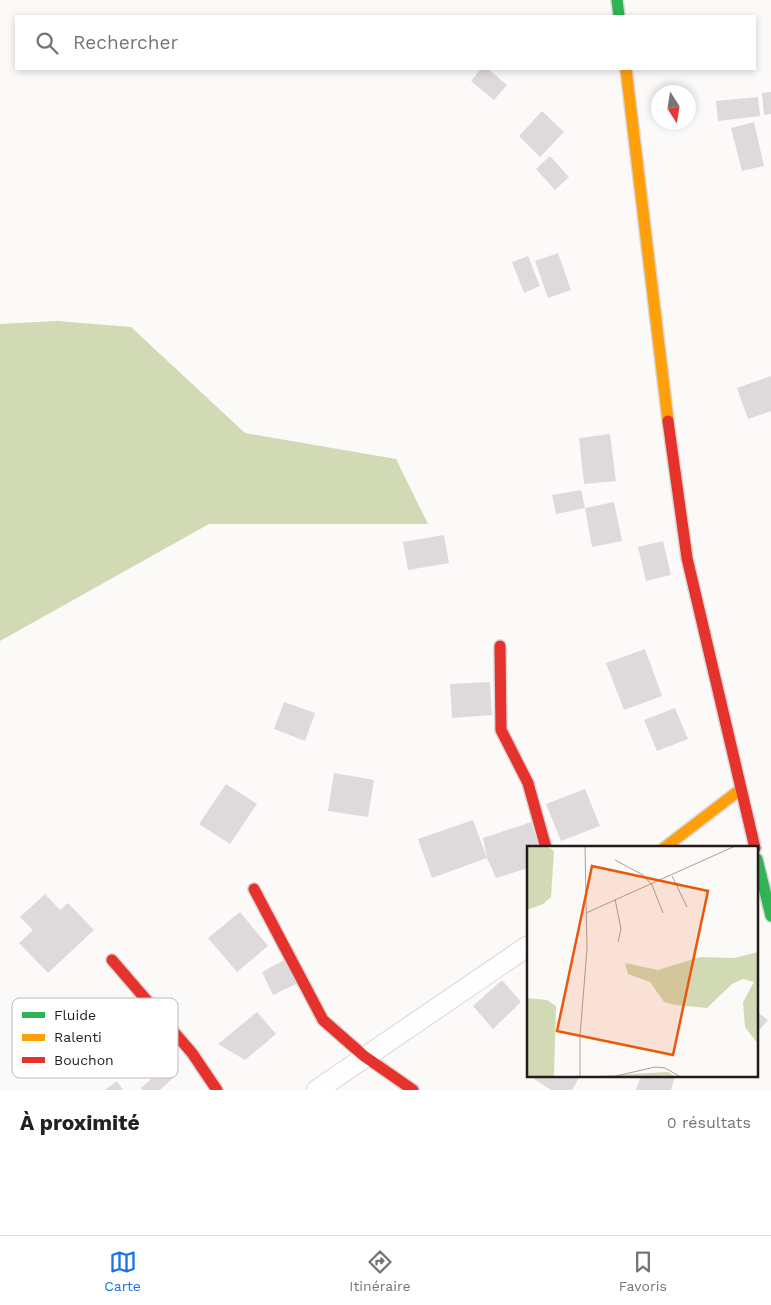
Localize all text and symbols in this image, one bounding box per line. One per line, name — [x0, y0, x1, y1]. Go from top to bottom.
search box — [15, 15, 756, 70]
icon: search — [33, 29, 61, 57]
text: Rechercher — [73, 31, 178, 54]
north arrow — [651, 85, 696, 130]
inset map — [527, 846, 758, 1078]
legend — [12, 998, 178, 1078]
text: Fluide — [54, 1007, 96, 1023]
text: Ralenti — [54, 1029, 102, 1045]
text: Bouchon — [54, 1052, 114, 1068]
text: À proximité — [20, 1110, 140, 1135]
text: 0 résultats — [667, 1113, 751, 1132]
tab: Carte — [104, 1248, 141, 1294]
tab: Itinéraire — [349, 1248, 410, 1294]
tab: Favoris — [619, 1248, 667, 1294]

